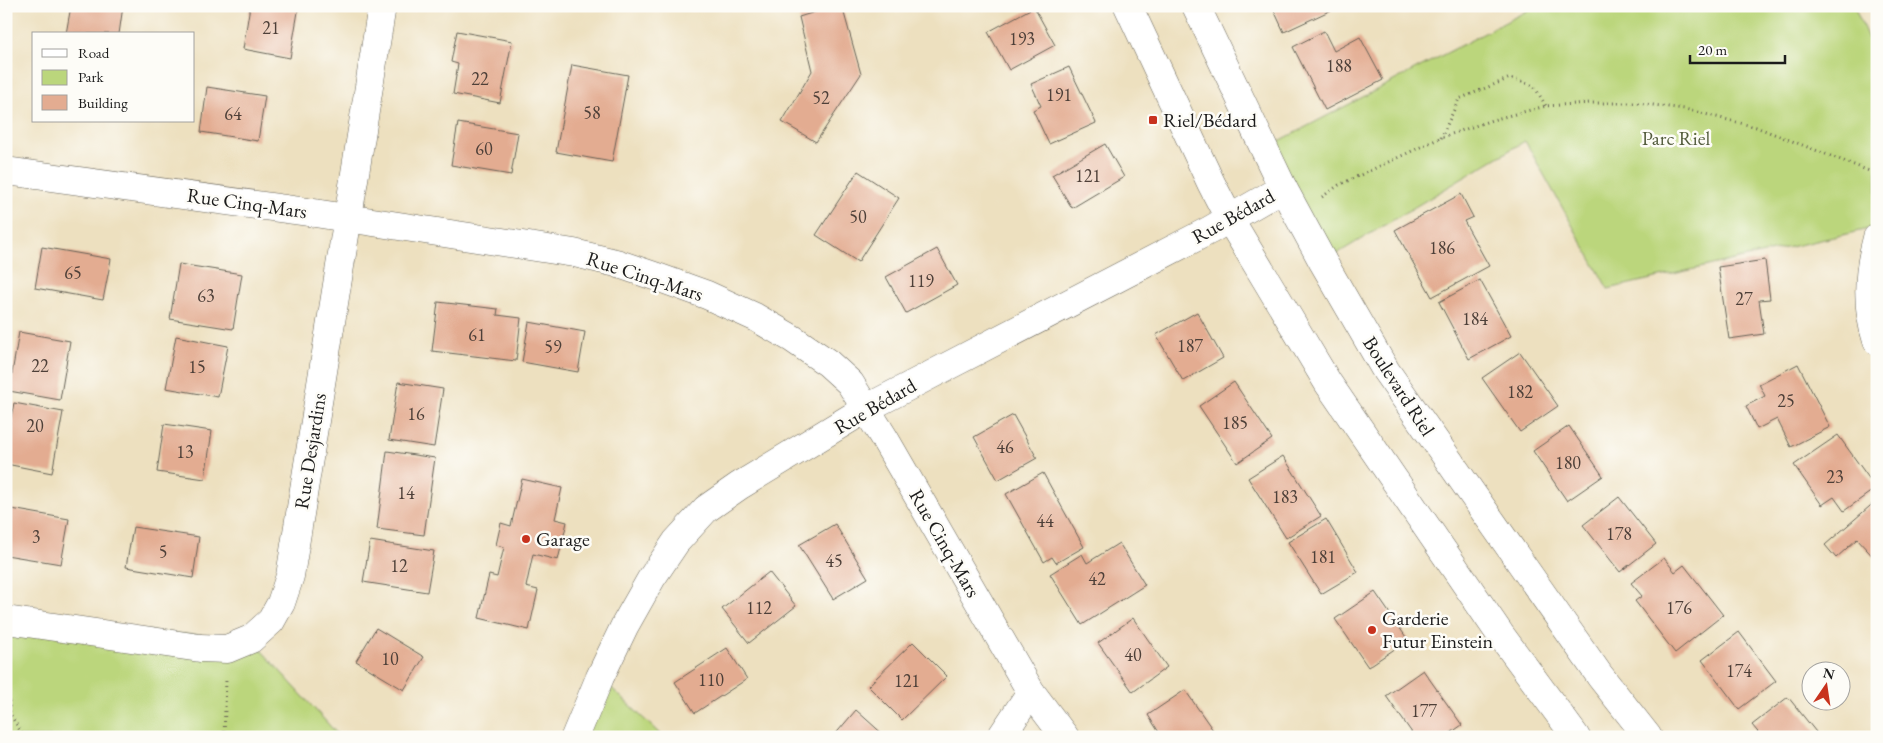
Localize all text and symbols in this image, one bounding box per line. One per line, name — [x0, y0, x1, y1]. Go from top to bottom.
house number: 21 — [262, 16, 280, 39]
house number: 193 — [1009, 27, 1035, 50]
legend — [32, 32, 195, 122]
scale bar — [1690, 32, 1786, 64]
text: 20 m — [1698, 40, 1727, 59]
text: Road — [78, 43, 110, 62]
house number: 188 — [1326, 54, 1352, 77]
text: Park — [78, 67, 105, 86]
house number: 22 — [471, 67, 489, 90]
house number: 191 — [1046, 83, 1072, 106]
house number: 52 — [812, 86, 830, 109]
text: Building — [78, 93, 128, 112]
house number: 58 — [583, 101, 601, 124]
house number: 64 — [224, 102, 242, 125]
place label: Riel/Bédard — [1163, 107, 1258, 133]
marker: Riel/Bédard — [1147, 114, 1159, 126]
park label: Parc Riel — [1642, 125, 1710, 151]
house number: 60 — [475, 137, 493, 160]
house number: 121 — [1075, 164, 1101, 187]
street label: Rue Cinq-Mars — [185, 182, 309, 224]
street label: Rue Bédard — [1187, 182, 1280, 249]
house number: 50 — [849, 205, 867, 228]
house number: 186 — [1429, 236, 1455, 259]
street label: Rue Cinq-Mars — [583, 245, 707, 307]
house number: 65 — [64, 261, 82, 284]
house number: 119 — [908, 269, 934, 292]
house number: 63 — [197, 284, 215, 307]
house number: 27 — [1735, 287, 1753, 310]
house number: 184 — [1462, 307, 1488, 330]
house number: 61 — [468, 323, 486, 346]
street label: Boulevard Riel — [1357, 331, 1441, 441]
house number: 187 — [1177, 334, 1203, 357]
house number: 59 — [544, 335, 562, 358]
house number: 22 — [31, 354, 49, 377]
house number: 15 — [188, 355, 206, 378]
street label: Rue Bédard — [829, 372, 922, 440]
house number: 182 — [1507, 380, 1533, 403]
house number: 25 — [1777, 389, 1795, 412]
street label: Rue Desjardins — [288, 391, 332, 511]
house number: 16 — [407, 402, 425, 425]
house number: 185 — [1222, 411, 1248, 434]
house number: 20 — [26, 414, 44, 437]
house number: 46 — [996, 435, 1014, 458]
house number: 13 — [176, 440, 194, 463]
house number: 180 — [1555, 451, 1581, 474]
house number: 23 — [1826, 465, 1844, 488]
house number: 14 — [397, 481, 415, 504]
street label: Rue Cinq-Mars — [904, 484, 986, 602]
house number: 183 — [1272, 485, 1298, 508]
house number: 44 — [1036, 509, 1054, 532]
house number: 178 — [1606, 522, 1632, 545]
house number: 3 — [32, 525, 40, 548]
place label: Garage — [536, 526, 590, 552]
marker: Garage — [520, 533, 532, 545]
house number: 5 — [159, 540, 167, 563]
house number: 181 — [1310, 545, 1336, 568]
house number: 45 — [825, 549, 843, 572]
house number: 12 — [390, 554, 408, 577]
house number: 42 — [1088, 567, 1106, 590]
house number: 112 — [746, 596, 772, 619]
house number: 176 — [1666, 596, 1692, 619]
place label: Garderie Futur Einstein — [1382, 605, 1493, 654]
marker: Garderie Futur Einstein — [1366, 624, 1378, 636]
house number: 40 — [1124, 643, 1142, 666]
house number: 10 — [381, 647, 399, 670]
house number: 174 — [1726, 659, 1752, 682]
north arrow — [1800, 660, 1850, 710]
text: N — [1821, 663, 1837, 684]
house number: 110 — [698, 668, 724, 691]
house number: 121 — [894, 669, 920, 692]
house number: 177 — [1411, 699, 1437, 722]

